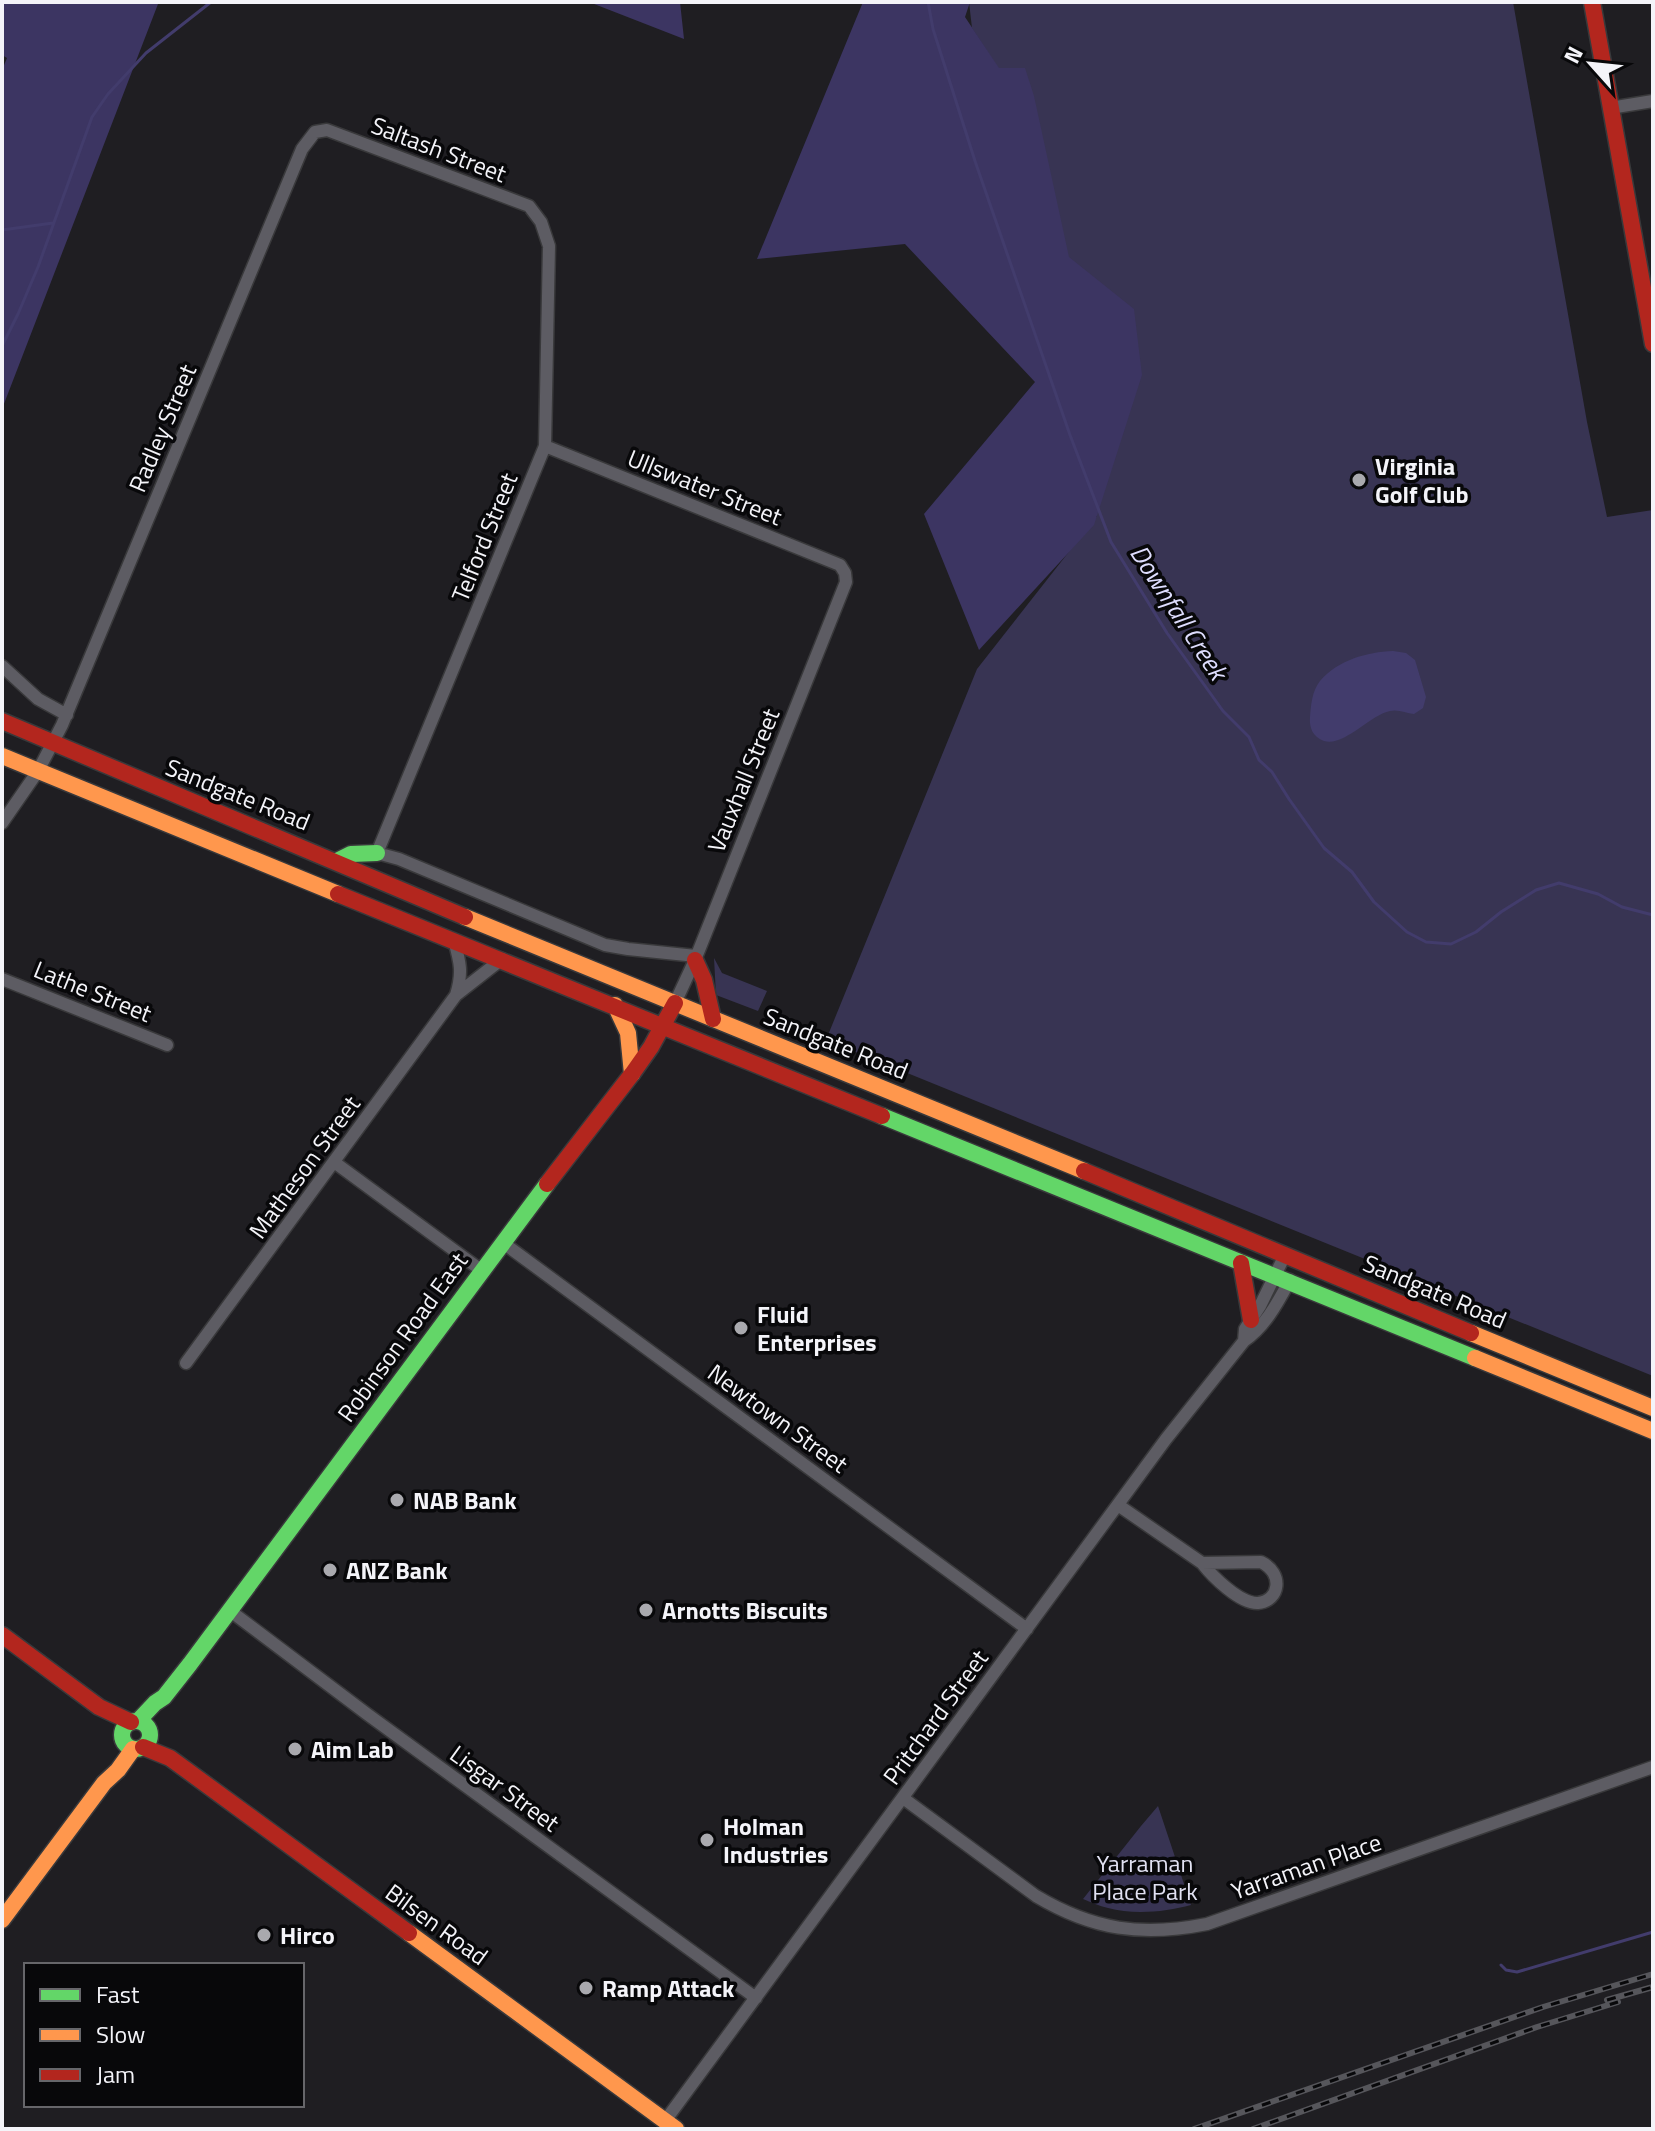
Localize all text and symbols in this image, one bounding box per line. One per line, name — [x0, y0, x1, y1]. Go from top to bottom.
north arrow — [1551, 24, 1631, 104]
text: N — [1555, 40, 1592, 69]
street label: Saltash Street — [366, 107, 512, 191]
street label: Radley Street — [119, 358, 205, 497]
street label: Ullswater Street — [622, 440, 788, 535]
place label: Virginia Golf Club — [1375, 448, 1469, 512]
street label: Telford Street — [442, 467, 526, 607]
marker: Virginia Golf Club — [1350, 471, 1368, 489]
water label: Downfall Creek — [1121, 537, 1239, 690]
street label: Vauxhall Street — [698, 702, 788, 857]
street label: Sandgate Road — [160, 749, 316, 839]
street label: Lathe Street — [29, 951, 158, 1031]
street label: Sandgate Road — [758, 998, 914, 1088]
street label: Matheson Street — [240, 1087, 369, 1246]
street label: Robinson Road East — [328, 1244, 476, 1429]
street label: Sandgate Road — [1358, 1245, 1512, 1337]
place label: Fluid Enterprises — [757, 1296, 877, 1360]
marker: Fluid Enterprises — [732, 1319, 750, 1337]
street label: Newtown Street — [700, 1355, 856, 1482]
place label: NAB Bank — [413, 1482, 517, 1518]
marker: NAB Bank — [388, 1491, 406, 1509]
place label: ANZ Bank — [346, 1552, 448, 1588]
marker: ANZ Bank — [321, 1561, 339, 1579]
place label: Arnotts Biscuits — [662, 1592, 828, 1628]
marker: Arnotts Biscuits — [637, 1601, 655, 1619]
street label: Pritchard Street — [874, 1641, 997, 1792]
place label: Aim Lab — [311, 1731, 394, 1767]
street label: Lisgar Street — [443, 1736, 568, 1840]
marker: Aim Lab — [286, 1740, 304, 1758]
place label: Holman Industries — [723, 1808, 828, 1872]
street label: Yarraman Place — [1226, 1824, 1386, 1908]
marker: Holman Industries — [698, 1831, 716, 1849]
park label: Yarraman Place Park — [1092, 1845, 1198, 1909]
street label: Bilsen Road — [378, 1874, 496, 1974]
place label: Hirco — [280, 1917, 335, 1953]
marker: Hirco — [255, 1926, 273, 1944]
legend — [24, 1963, 304, 2107]
place label: Ramp Attack — [602, 1970, 735, 2006]
text: Fast — [96, 1976, 140, 2012]
marker: Ramp Attack — [577, 1979, 595, 1997]
text: Slow — [96, 2016, 145, 2052]
text: Jam — [96, 2056, 135, 2092]

